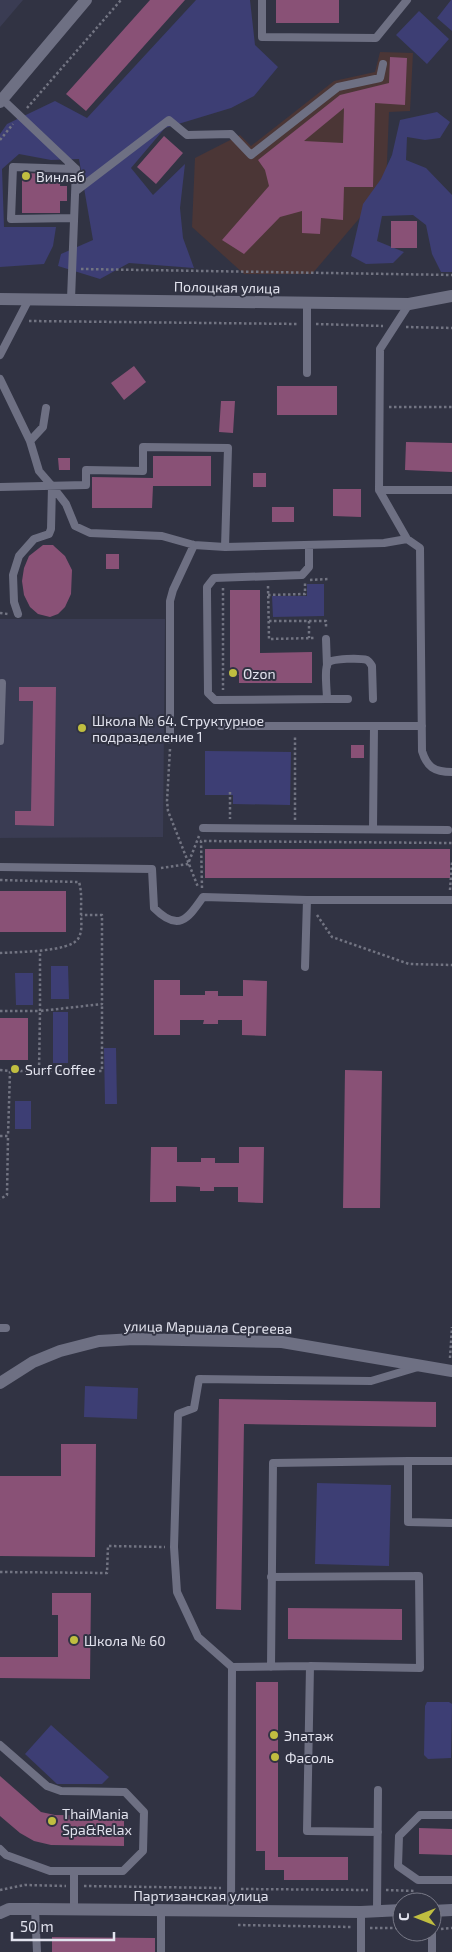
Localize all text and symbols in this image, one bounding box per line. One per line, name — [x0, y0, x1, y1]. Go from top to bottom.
place label: Винлаб — [36, 168, 85, 185]
marker: Винлаб — [20, 170, 32, 182]
street label: Полоцкая улица — [174, 278, 280, 296]
place label: Ozon — [243, 665, 276, 682]
marker: Ozon — [227, 667, 239, 679]
place label: Школа № 64. Структурное подразделение 1 — [92, 712, 264, 745]
marker: Школа № 64. Структурное подразделение 1 — [76, 722, 88, 734]
place label: Surf Coffee — [25, 1061, 95, 1078]
marker: Surf Coffee — [9, 1063, 21, 1075]
street label: улица Маршала Сергеева — [124, 1317, 292, 1337]
place label: Школа № 60 — [84, 1632, 166, 1649]
marker: Школа № 60 — [68, 1634, 80, 1646]
place label: Эпатаж — [284, 1727, 334, 1744]
marker: Эпатаж — [268, 1729, 280, 1741]
place label: Фасоль — [285, 1749, 334, 1766]
marker: Фасоль — [269, 1751, 281, 1763]
place label: ThaiMania Spa&Relax — [62, 1805, 132, 1838]
marker: ThaiMania Spa&Relax — [46, 1815, 58, 1827]
street label: Партизанская улица — [133, 1887, 269, 1904]
north arrow — [392, 1892, 442, 1942]
scale bar — [12, 1910, 115, 1942]
text: С — [395, 1913, 412, 1921]
text: 50 m — [20, 1917, 54, 1935]

